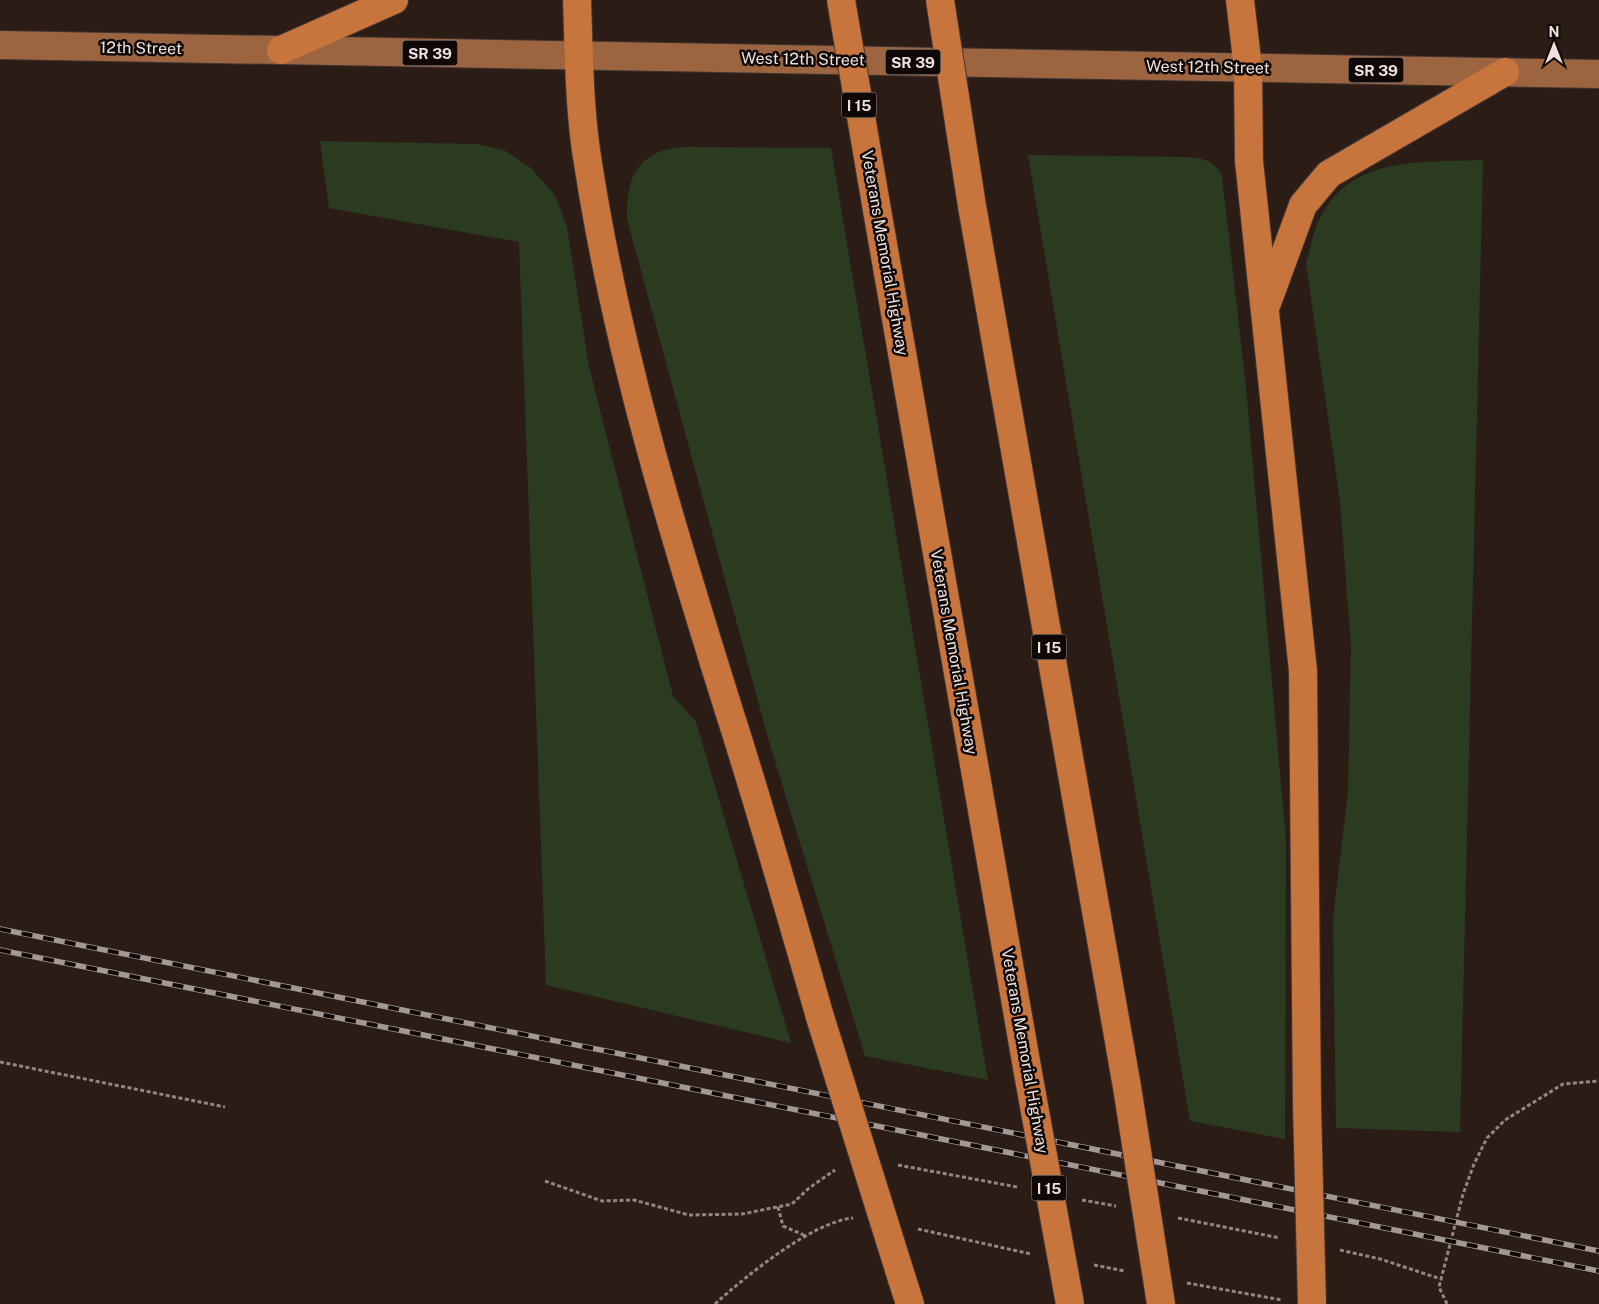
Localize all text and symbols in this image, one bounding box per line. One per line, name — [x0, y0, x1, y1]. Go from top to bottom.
north arrow — [1529, 20, 1579, 70]
text: N — [1549, 24, 1559, 40]
street label: 12th Street — [100, 38, 182, 58]
road number: SR 39 — [402, 40, 458, 66]
street label: West 12th Street — [741, 48, 865, 70]
road number: SR 39 — [886, 50, 940, 74]
street label: West 12th Street — [1146, 56, 1270, 78]
road number: SR 39 — [1348, 58, 1404, 82]
road number: I 15 — [842, 92, 876, 118]
street label: Veterans Memorial Highway — [858, 149, 912, 358]
street label: Veterans Memorial Highway — [927, 548, 981, 757]
road number: I 15 — [1032, 634, 1066, 660]
street label: Veterans Memorial Highway — [998, 947, 1052, 1156]
road number: I 15 — [1032, 1176, 1066, 1200]

